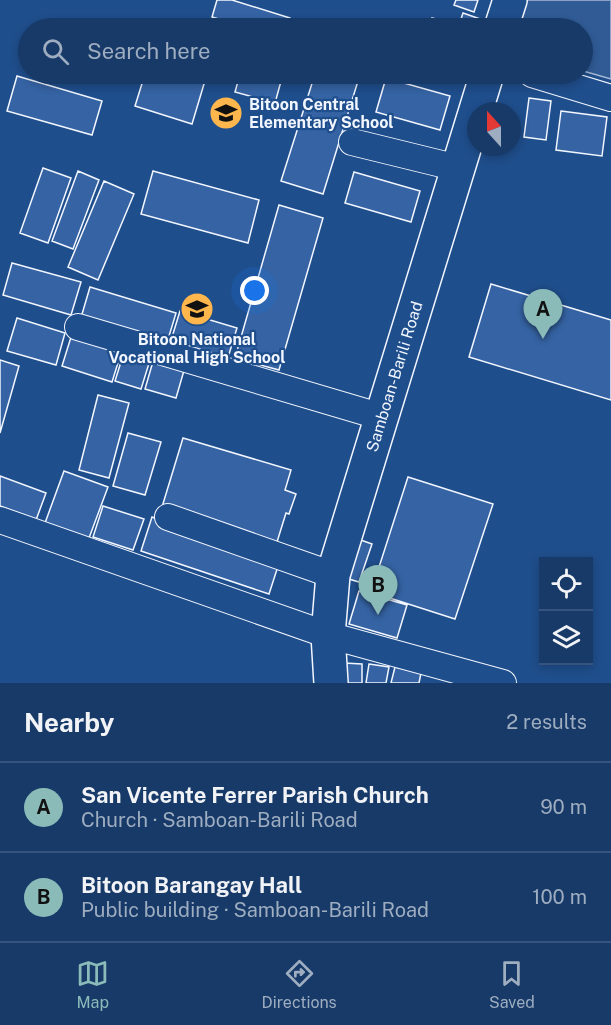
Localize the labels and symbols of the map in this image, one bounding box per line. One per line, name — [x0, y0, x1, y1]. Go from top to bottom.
school or university icon: Bitoon Central Elementary School — [208, 95, 244, 131]
place label: Bitoon Central Elementary School — [249, 95, 394, 132]
north arrow — [467, 102, 521, 156]
your location — [240, 276, 269, 305]
pin: A — [524, 290, 562, 339]
school or university icon: Bitoon National Vocational High School — [179, 291, 215, 327]
street label: Samboan-Barili Road — [362, 299, 426, 454]
place label: Bitoon National Vocational High School — [108, 330, 286, 367]
pin: B — [358, 566, 398, 615]

